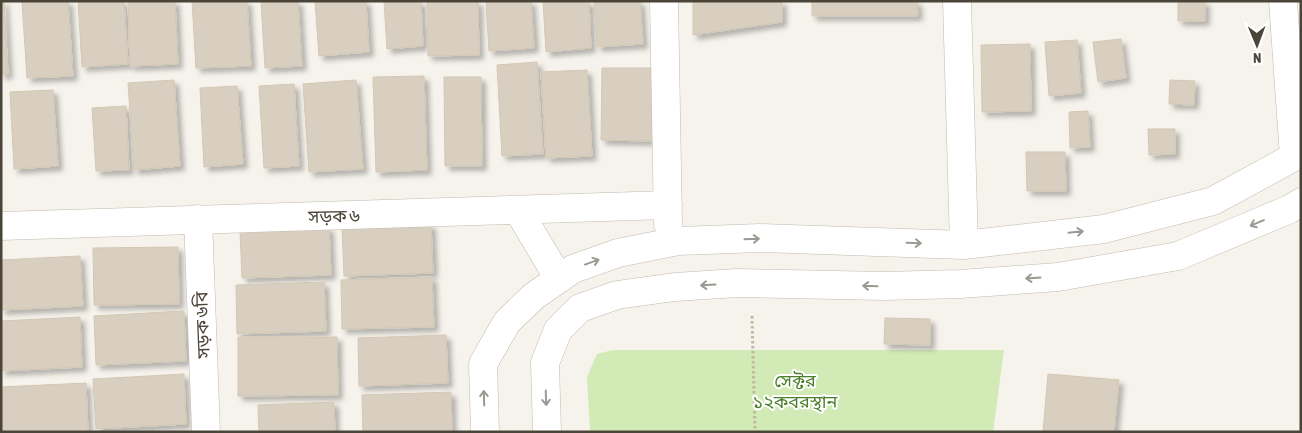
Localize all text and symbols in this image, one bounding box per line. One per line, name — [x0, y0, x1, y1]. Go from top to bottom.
north arrow — [1232, 20, 1282, 70]
text: N — [1253, 50, 1261, 66]
street label: সড়ক ৬ — [307, 205, 360, 227]
one-way arrow — [1250, 219, 1265, 228]
one-way arrow — [1068, 227, 1084, 237]
one-way arrow — [743, 234, 759, 243]
one-way arrow — [906, 238, 922, 248]
one-way arrow — [584, 257, 599, 266]
one-way arrow — [1025, 274, 1041, 283]
one-way arrow — [700, 280, 716, 289]
one-way arrow — [863, 281, 879, 290]
street label: সড়ক ৬বি — [190, 291, 214, 360]
park label: সেক্টর ১২কবরস্থান — [753, 370, 839, 412]
one-way arrow — [541, 389, 551, 405]
one-way arrow — [479, 390, 489, 406]

